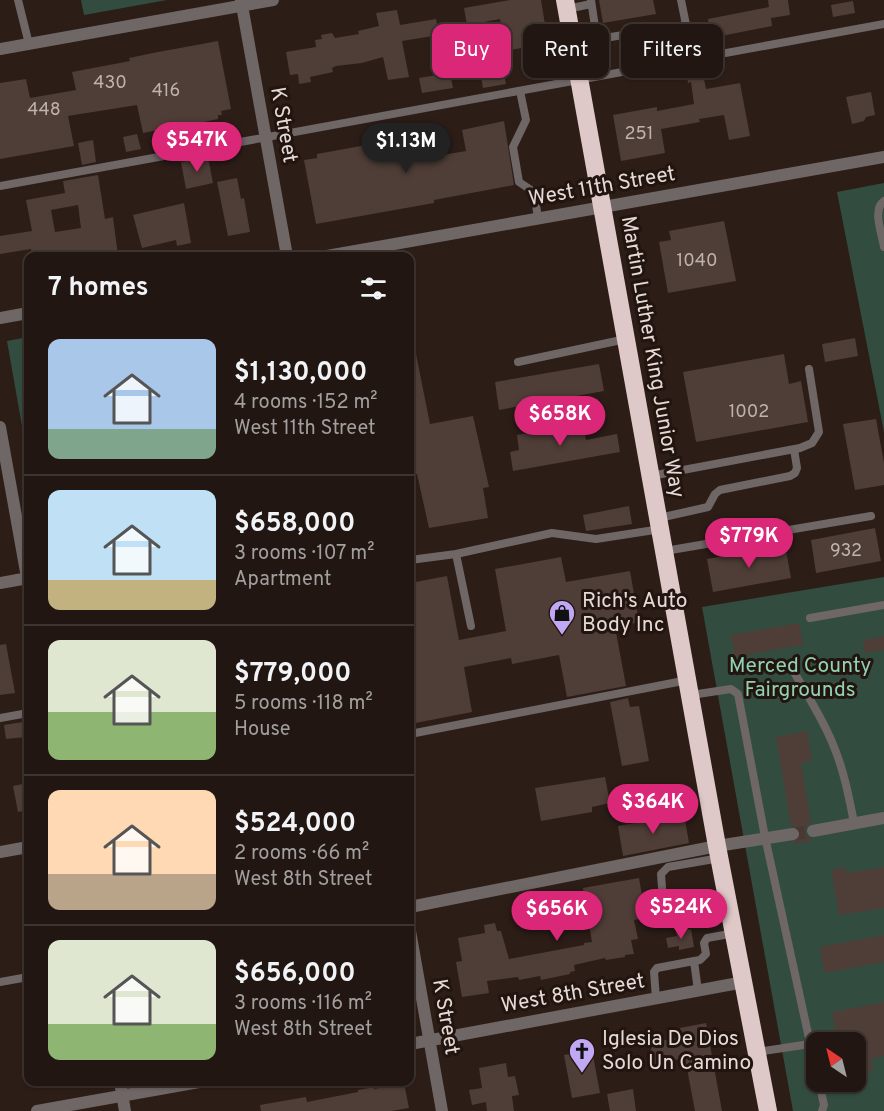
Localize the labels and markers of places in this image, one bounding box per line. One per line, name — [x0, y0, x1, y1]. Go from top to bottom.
pin: $547K — [155, 122, 239, 173]
pin: $1.13M — [357, 123, 455, 174]
pin: $658K — [518, 396, 602, 447]
pin: $779K — [707, 518, 791, 569]
place label: Rich's Auto Body Inc — [582, 588, 687, 639]
shop icon: Rich's Auto Body Inc — [547, 598, 577, 636]
pin: $364K — [611, 784, 695, 835]
pin: $524K — [639, 889, 723, 940]
pin: $656K — [515, 891, 599, 942]
place label: Iglesia De Dios Solo Un Camino — [602, 1026, 751, 1077]
church icon: Iglesia De Dios Solo Un Camino — [567, 1036, 597, 1074]

